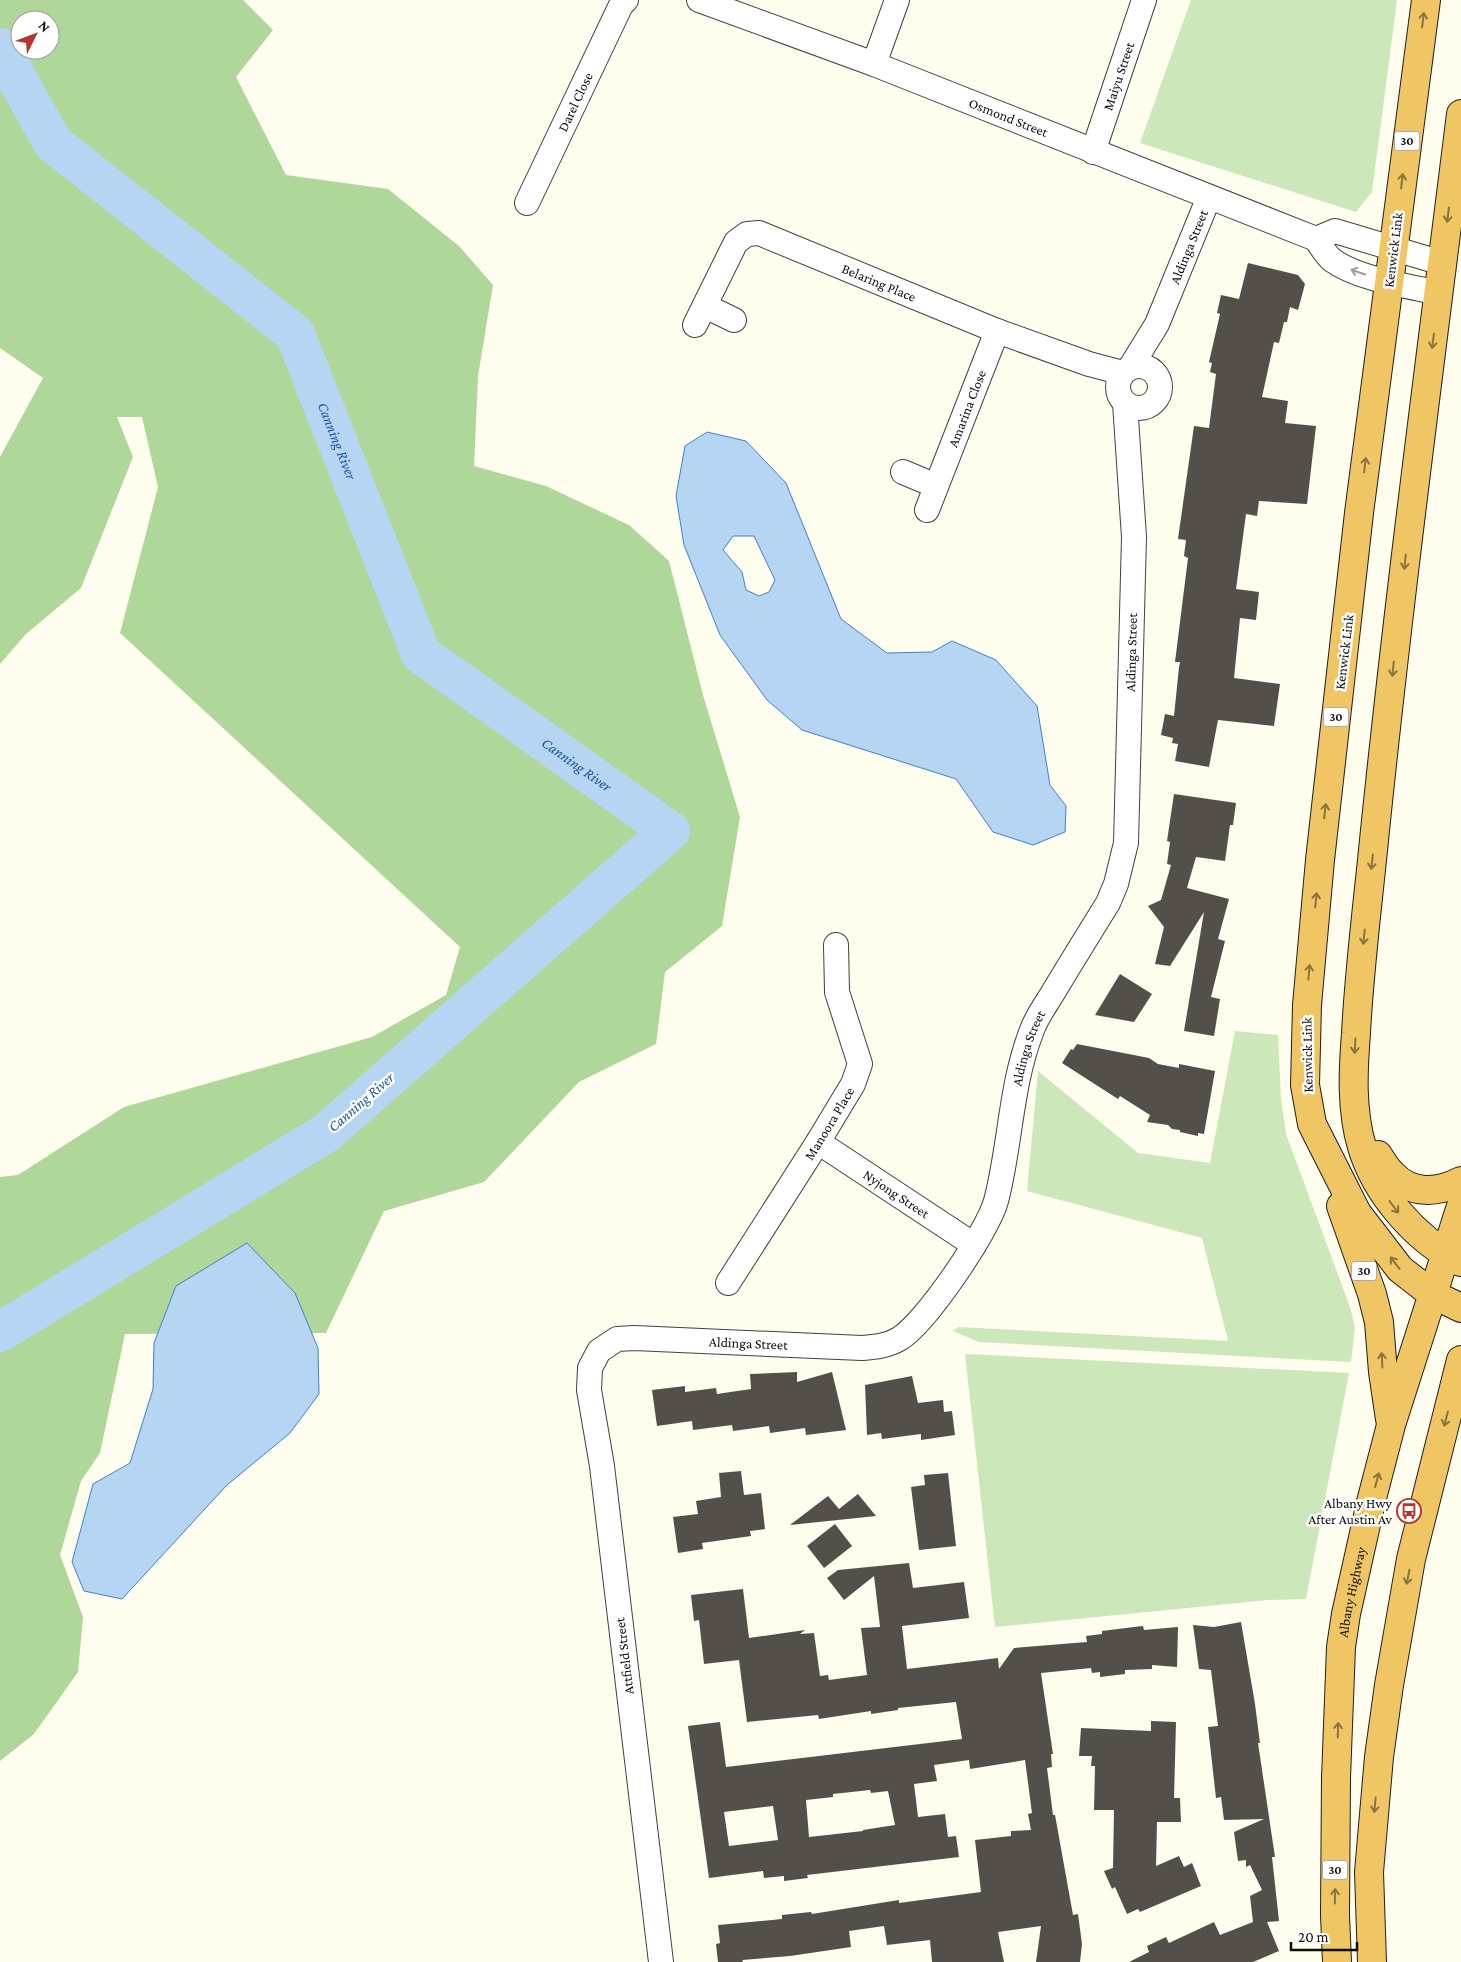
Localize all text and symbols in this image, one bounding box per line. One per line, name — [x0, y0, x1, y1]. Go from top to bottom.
north arrow — [10, 10, 60, 60]
one-way arrow — [1418, 12, 1428, 28]
text: N — [36, 17, 54, 36]
street label: Maiyu Street — [1100, 40, 1137, 112]
street label: Darel Close — [554, 70, 596, 134]
street label: Osmond Street — [967, 94, 1051, 140]
road number: 30 — [1394, 132, 1420, 150]
one-way arrow — [1397, 174, 1407, 190]
one-way arrow — [1443, 206, 1453, 222]
street label: Aldinga Street — [1166, 207, 1211, 286]
street label: Kenwick Link — [1380, 211, 1406, 288]
street label: Belaring Place — [840, 260, 918, 305]
one-way arrow — [1351, 267, 1366, 276]
one-way arrow — [1428, 333, 1438, 349]
street label: Amarina Close — [944, 368, 989, 449]
water label: Canning River — [315, 400, 360, 483]
one-way arrow — [1360, 457, 1370, 473]
one-way arrow — [1400, 554, 1410, 570]
street label: Aldinga Street — [1122, 612, 1140, 692]
street label: Kenwick Link — [1331, 613, 1357, 690]
one-way arrow — [1388, 661, 1398, 677]
road number: 30 — [1324, 708, 1348, 726]
water label: Canning River — [539, 735, 615, 795]
one-way arrow — [1320, 804, 1330, 820]
one-way arrow — [1367, 853, 1377, 869]
one-way arrow — [1311, 892, 1321, 908]
one-way arrow — [1359, 928, 1369, 944]
one-way arrow — [1305, 965, 1314, 981]
street label: Aldinga Street — [1009, 1007, 1048, 1087]
street label: Kenwick Link — [1298, 1017, 1316, 1093]
one-way arrow — [1350, 1038, 1359, 1054]
water label: Canning River — [325, 1069, 398, 1136]
street label: Manoora Place — [801, 1084, 857, 1163]
street label: Nyjong Street — [860, 1166, 933, 1222]
one-way arrow — [1389, 1200, 1400, 1213]
one-way arrow — [1390, 1257, 1401, 1270]
road number: 30 — [1352, 1262, 1376, 1280]
street label: Aldinga Street — [709, 1333, 788, 1353]
one-way arrow — [1378, 1352, 1387, 1368]
one-way arrow — [1441, 1411, 1450, 1427]
one-way arrow — [1372, 1472, 1382, 1488]
place label: Albany Hwy After Austin Av — [1308, 1495, 1393, 1527]
bus stop icon: Albany Hwy After Austin Av — [1396, 1498, 1422, 1524]
street label: Albany Highway — [1335, 1545, 1369, 1639]
one-way arrow — [1402, 1569, 1412, 1585]
street label: Attfield Street — [611, 1616, 637, 1695]
one-way arrow — [1334, 1722, 1343, 1738]
one-way arrow — [1370, 1797, 1380, 1813]
road number: 30 — [1322, 1860, 1348, 1880]
one-way arrow — [1330, 1888, 1340, 1904]
scale bar — [1291, 1920, 1357, 1952]
text: 20 m — [1298, 1929, 1329, 1945]

